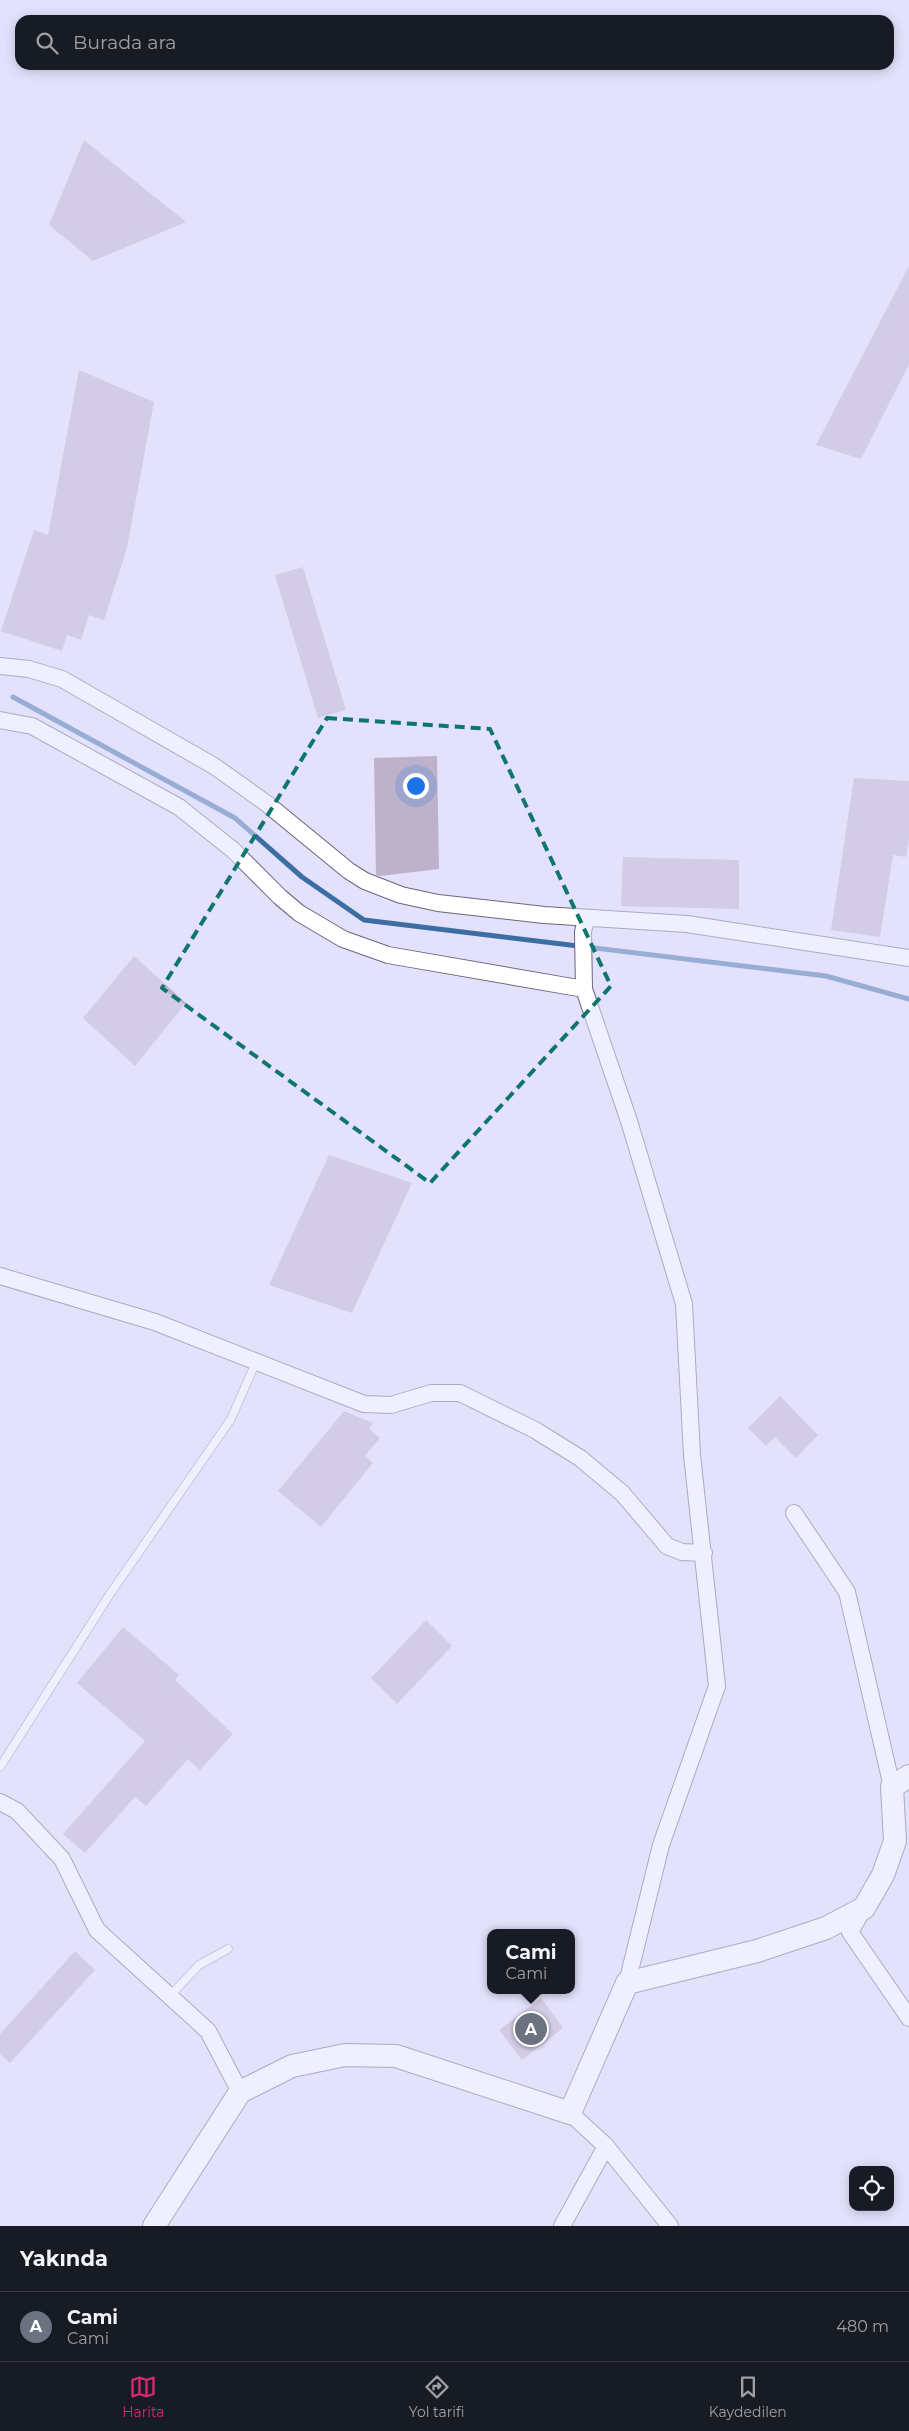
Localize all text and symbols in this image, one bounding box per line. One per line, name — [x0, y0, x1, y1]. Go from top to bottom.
search box — [15, 15, 894, 70]
icon: search — [33, 29, 61, 57]
text: Burada ara — [73, 31, 177, 54]
your location — [403, 773, 429, 799]
popup — [487, 1929, 575, 1994]
text: Cami — [505, 1941, 557, 1964]
text: Cami — [505, 1964, 547, 1983]
pin: A — [515, 2010, 547, 2048]
map controls — [849, 2166, 894, 2211]
button: locate — [849, 2166, 894, 2211]
text: Yakında — [20, 2246, 108, 2271]
text: Cami — [67, 2306, 118, 2329]
text: A — [30, 2317, 42, 2336]
text: 480 m — [836, 2317, 889, 2336]
text: Cami — [67, 2329, 109, 2348]
tab: Harita — [122, 2373, 165, 2421]
tab: Yol tarifi — [409, 2373, 465, 2421]
tab: Kaydedilen — [709, 2373, 787, 2421]

